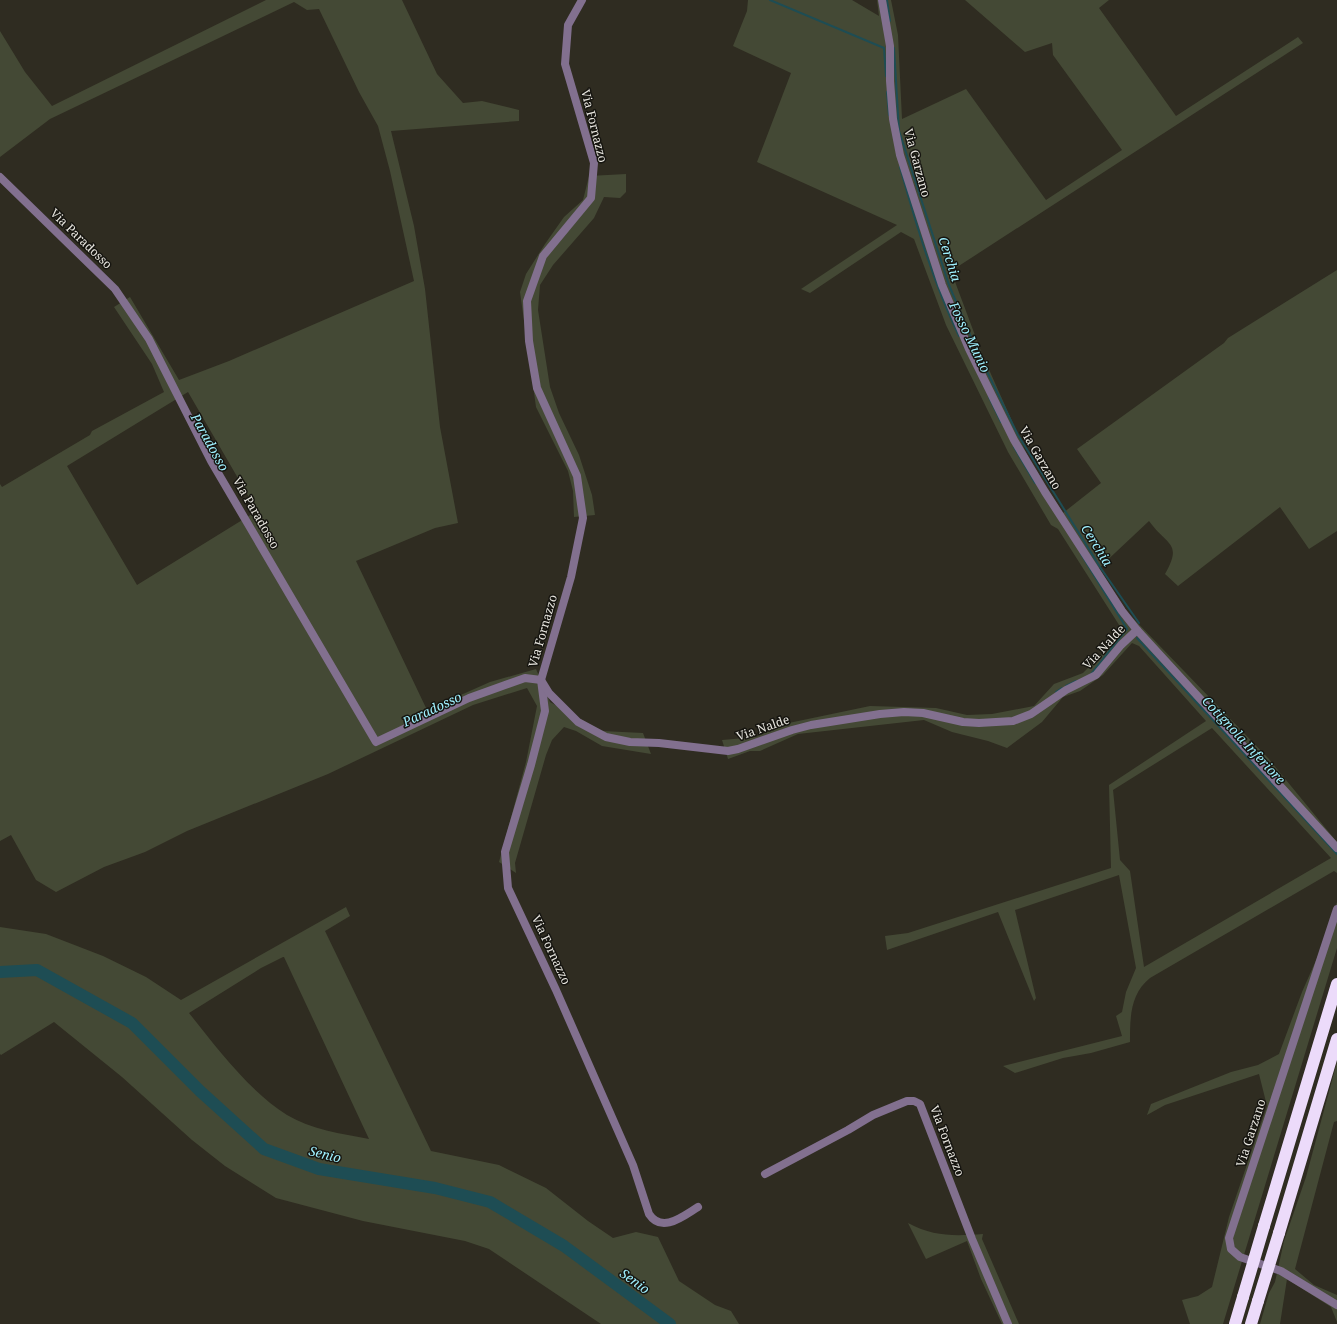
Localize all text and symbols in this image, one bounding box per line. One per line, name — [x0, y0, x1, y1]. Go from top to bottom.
street label: Via Fornazzo — [577, 88, 612, 164]
street label: Via Garzano — [900, 127, 935, 199]
street label: Via Paradosso — [47, 205, 116, 273]
water label: Cerchia — [934, 234, 966, 284]
water label: Fosso Munio — [945, 298, 995, 375]
water label: Paradosso — [186, 409, 233, 474]
street label: Via Garzano — [1015, 423, 1065, 493]
street label: Via Paradosso — [229, 474, 284, 552]
water label: Cerchia — [1077, 521, 1117, 570]
street label: Via Fornazzo — [524, 593, 561, 669]
street label: Via Nalde — [1079, 621, 1129, 673]
water label: Paradosso — [399, 687, 465, 731]
water label: Cotignola Inferiore — [1198, 692, 1290, 788]
street label: Via Nalde — [734, 710, 792, 745]
street label: Via Fornazzo — [528, 912, 575, 987]
street label: Via Garzano — [1232, 1097, 1269, 1169]
street label: Via Fornazzo — [926, 1103, 969, 1179]
water label: Senio — [307, 1141, 343, 1167]
water label: Senio — [616, 1264, 654, 1298]

